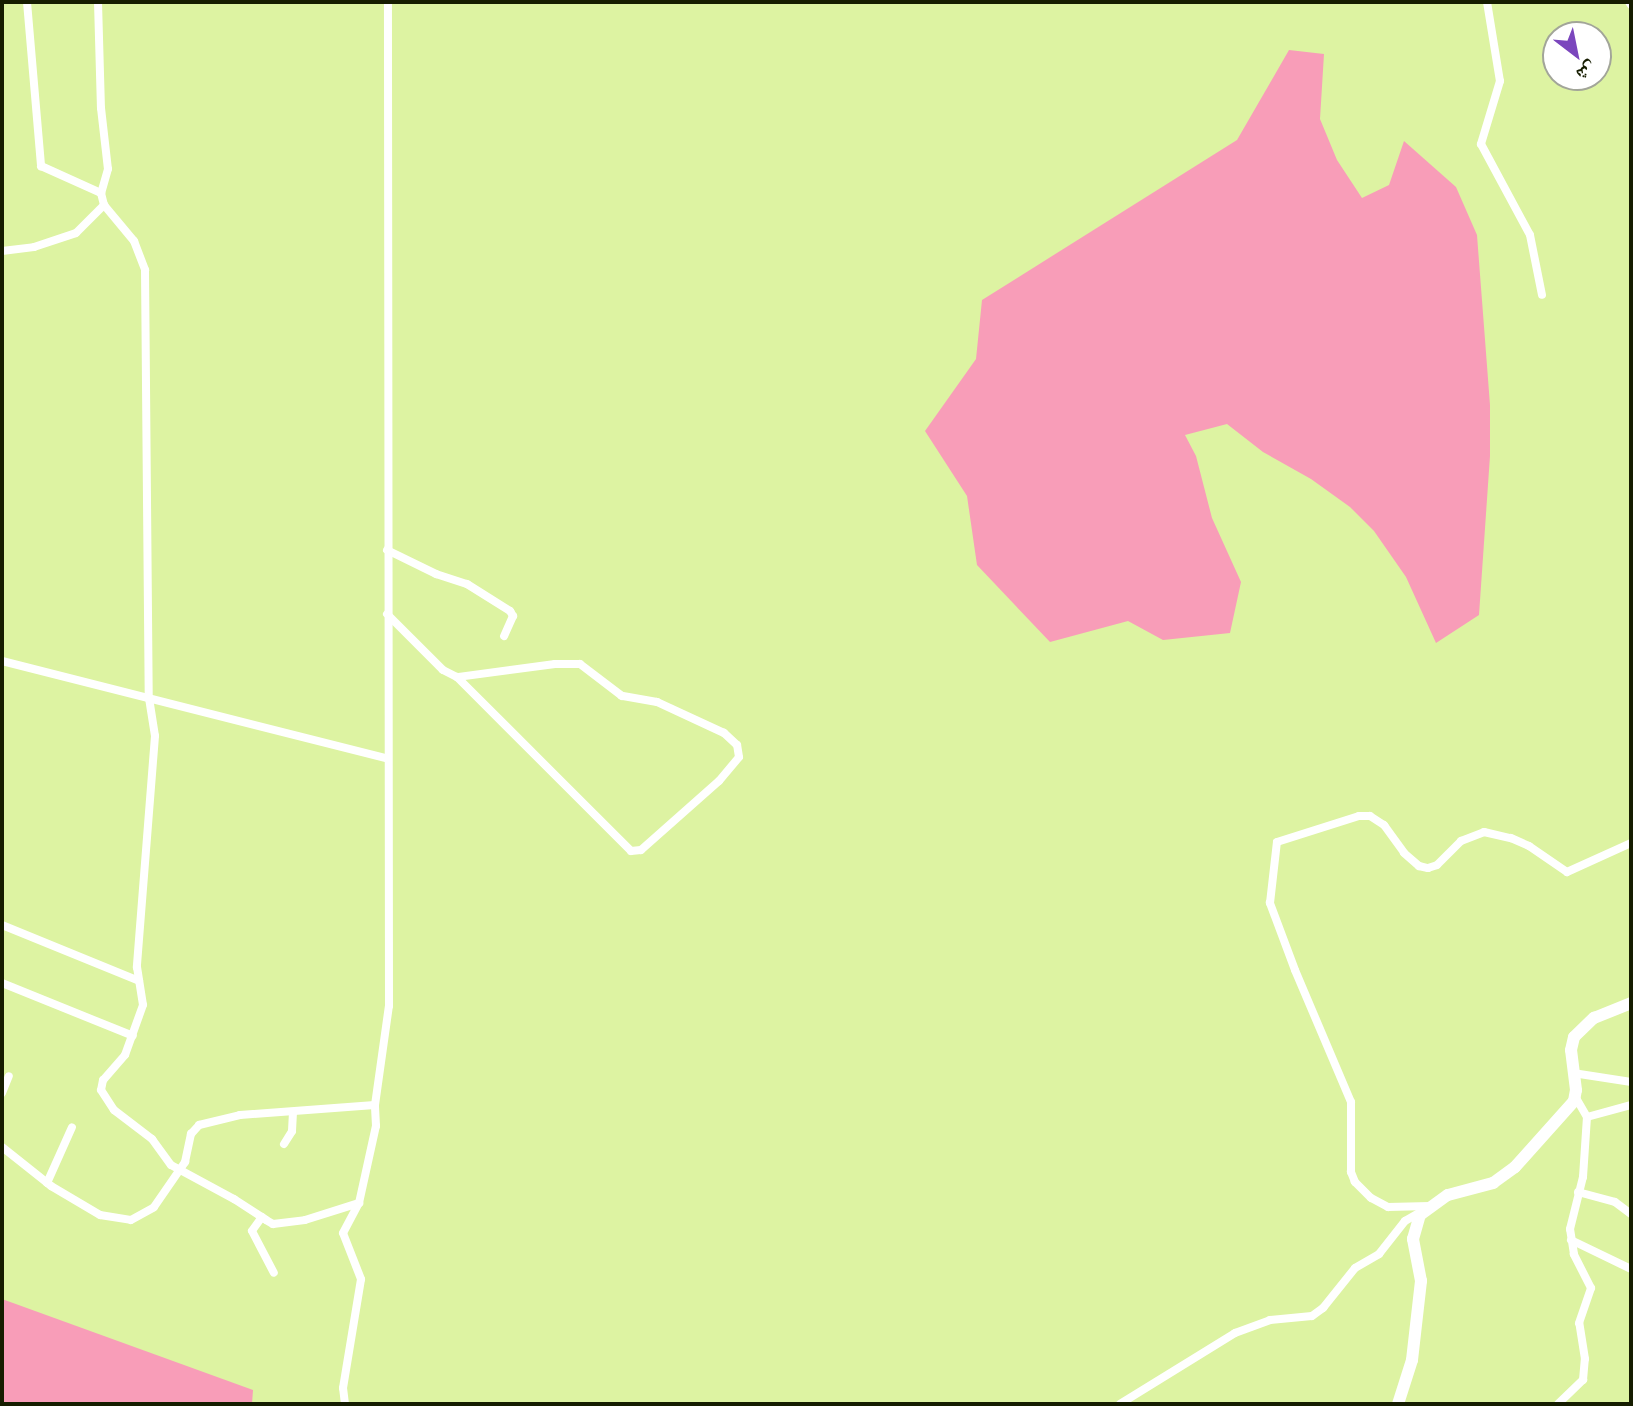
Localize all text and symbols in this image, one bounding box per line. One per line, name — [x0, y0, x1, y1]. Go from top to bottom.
north arrow — [1542, 21, 1612, 91]
text: ش — [1572, 57, 1602, 88]

